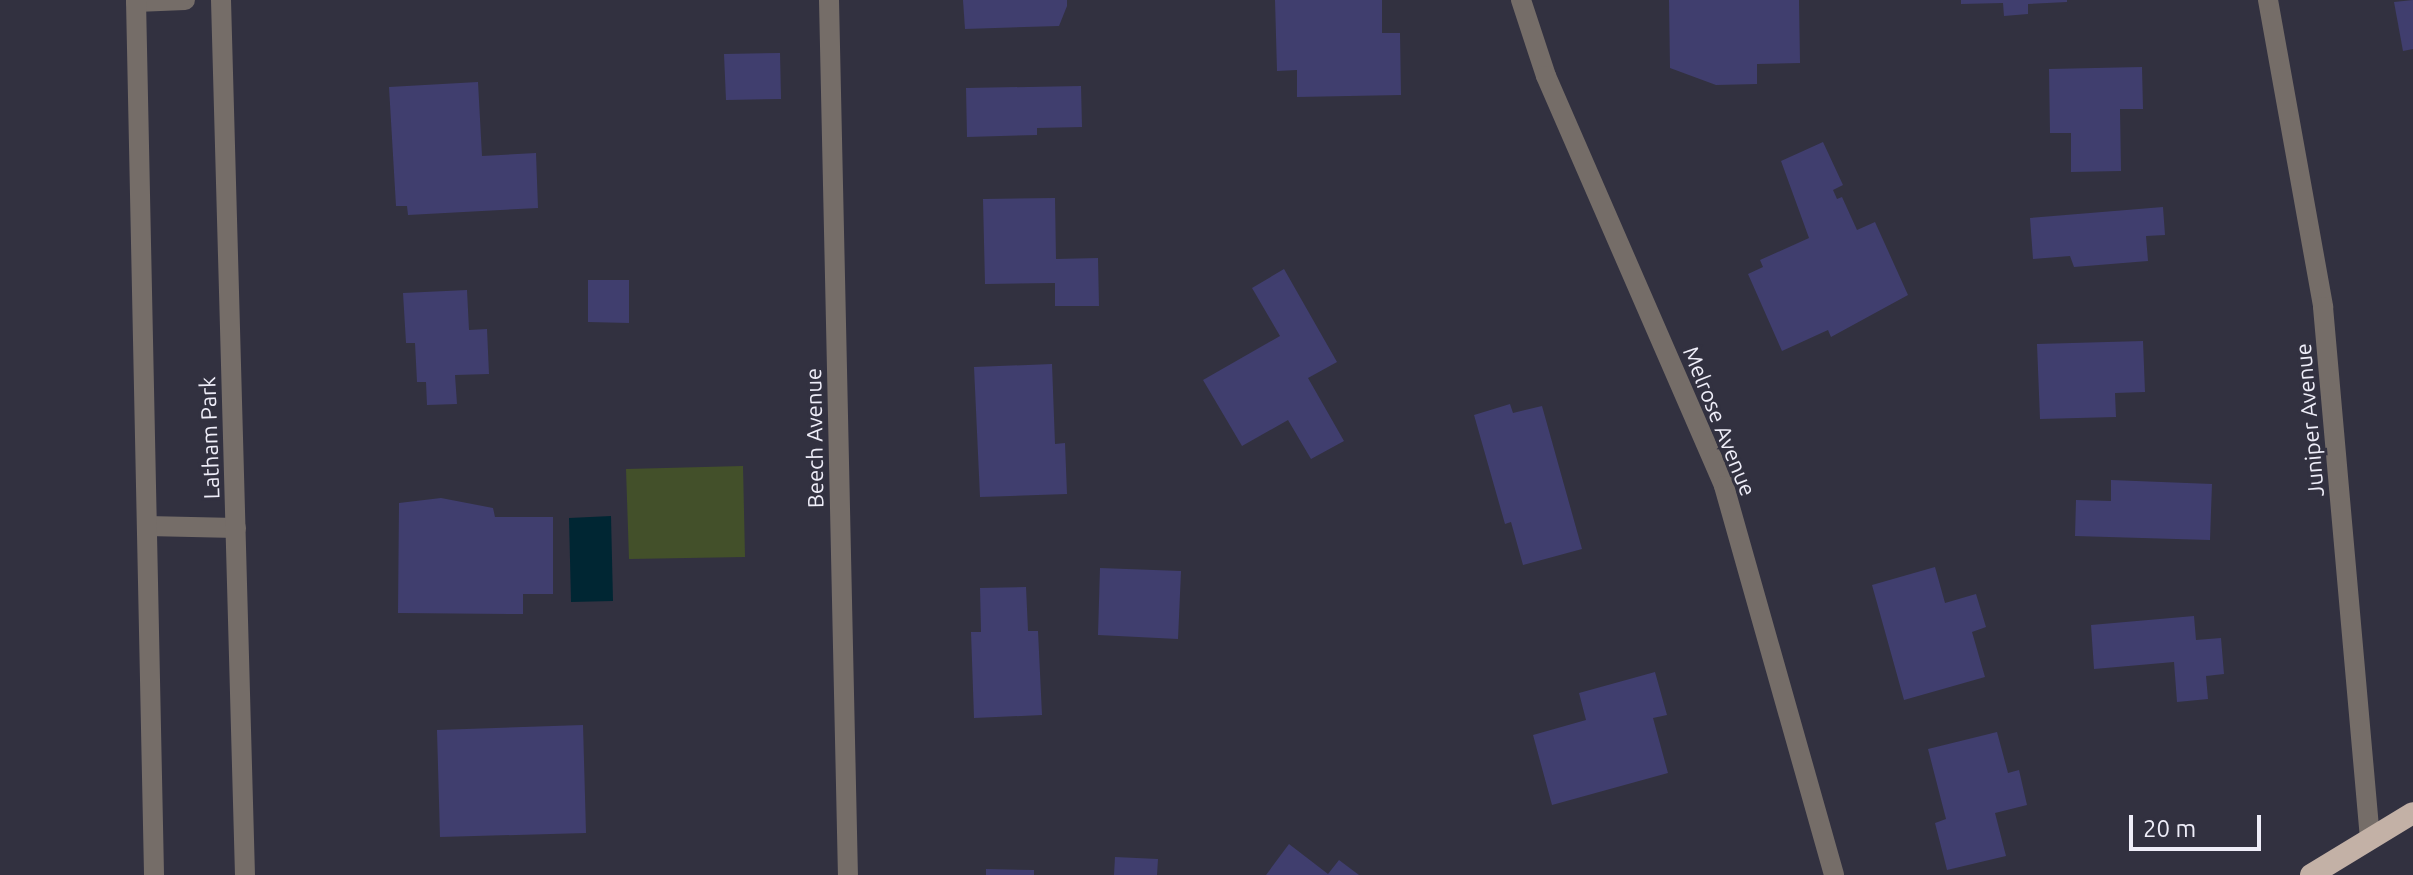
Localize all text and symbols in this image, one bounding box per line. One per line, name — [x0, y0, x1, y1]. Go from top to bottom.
street label: Melrose Avenue — [1678, 342, 1762, 500]
street label: Juniper Avenue — [2289, 342, 2329, 498]
street label: Beech Avenue — [800, 368, 828, 508]
street label: Latham Park — [194, 376, 224, 500]
scale bar — [2133, 799, 2265, 849]
text: 20 m — [2143, 815, 2196, 842]

